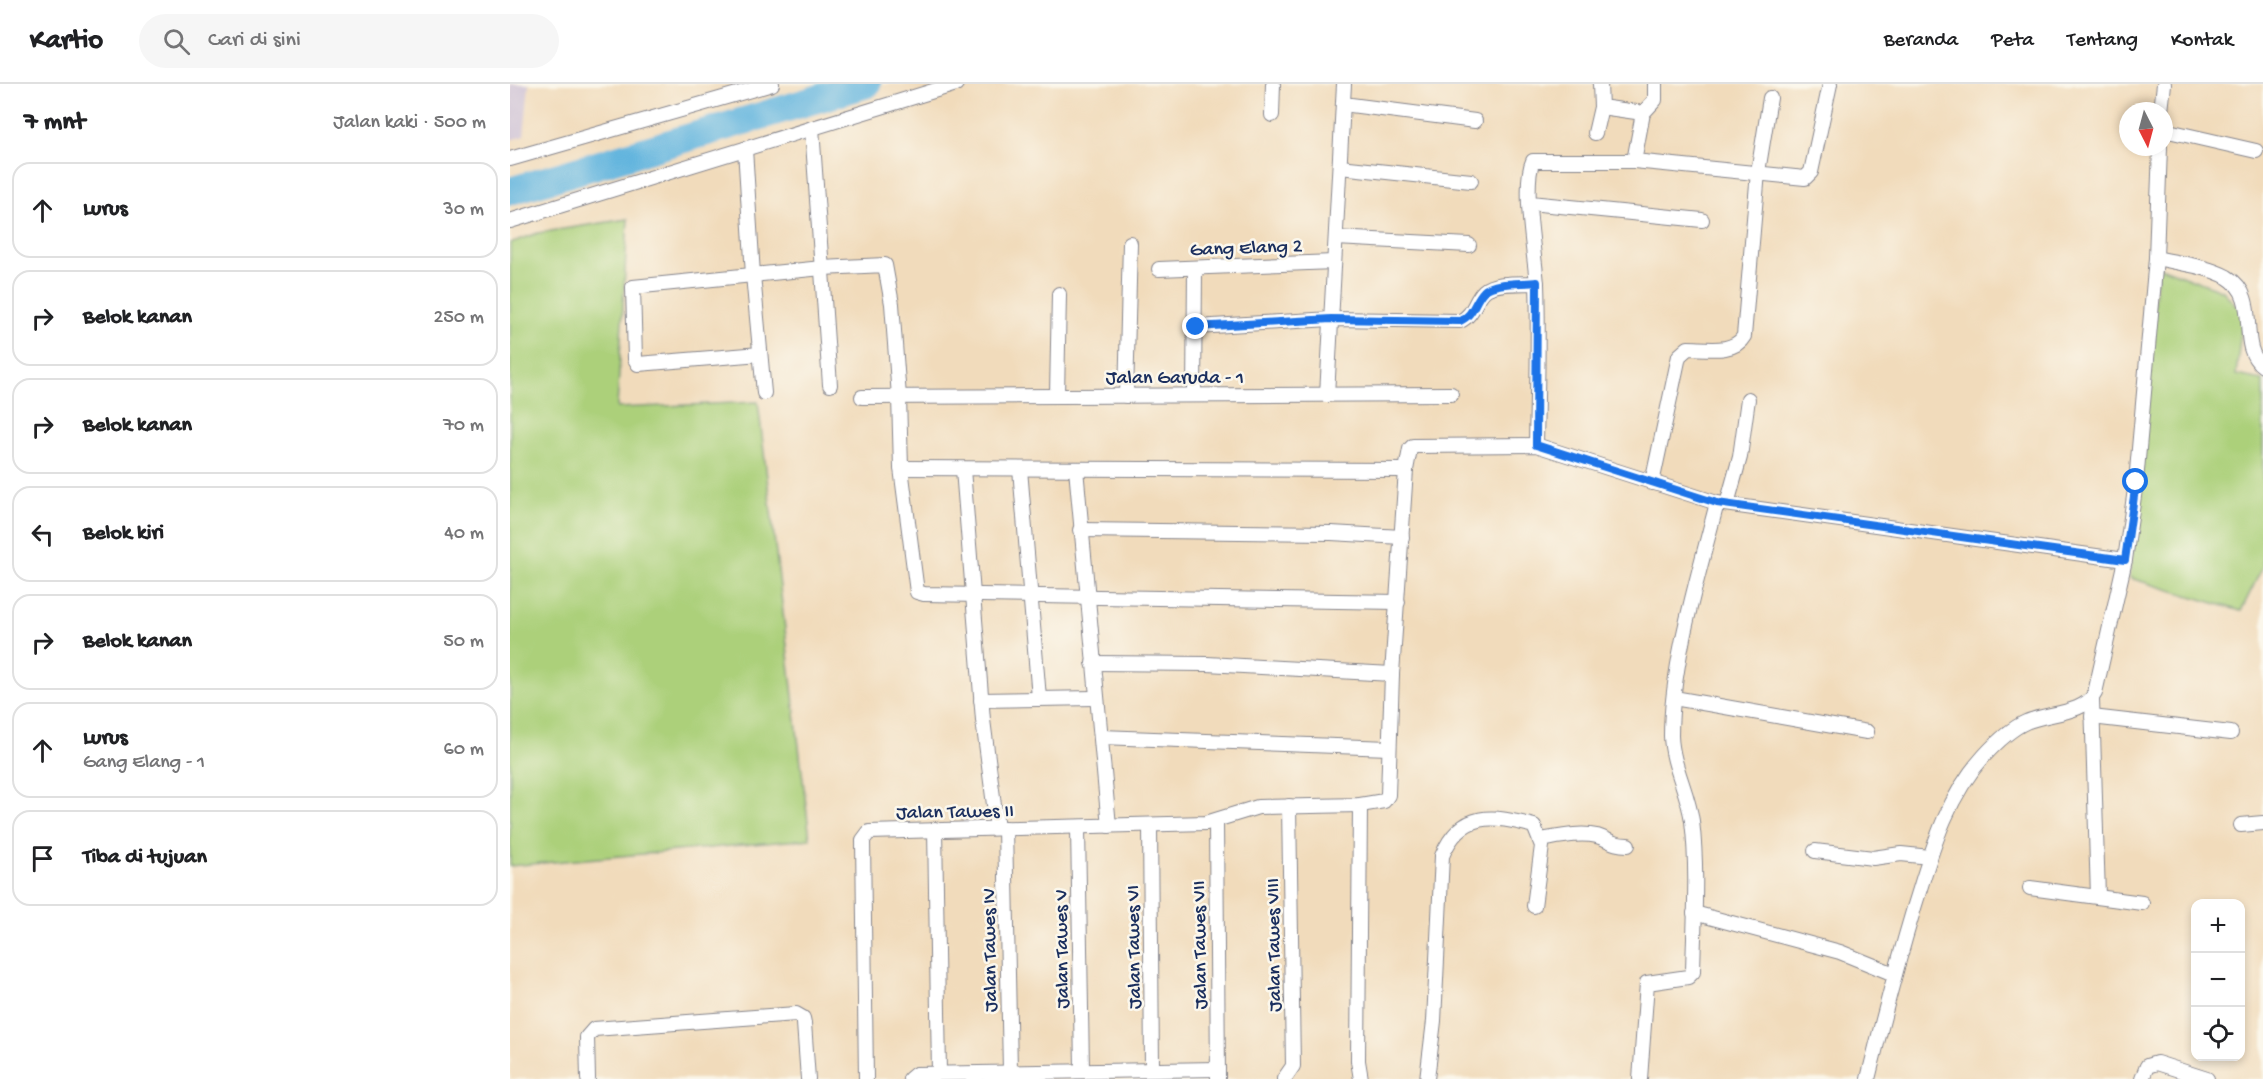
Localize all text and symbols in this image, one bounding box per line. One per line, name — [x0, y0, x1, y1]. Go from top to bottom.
search box — [139, 14, 559, 68]
text: Kartio — [30, 25, 103, 58]
icon: search — [160, 25, 193, 58]
text: Cari di sini — [208, 28, 301, 54]
text: Beranda — [1884, 29, 1958, 54]
text: Peta — [1991, 29, 2034, 54]
text: Tentang — [2067, 29, 2138, 54]
text: Kontak — [2171, 29, 2233, 54]
north arrow — [2119, 102, 2173, 156]
text: 7 mnt — [24, 108, 85, 139]
text: Jalan kaki · 500 m — [333, 112, 486, 135]
icon: ahead — [26, 194, 59, 227]
text: Lurus — [83, 197, 128, 223]
text: 30 m — [443, 199, 484, 222]
street label: Gang Elang 2 — [1189, 236, 1303, 263]
icon: right — [26, 302, 59, 335]
text: Belok kanan — [83, 305, 192, 331]
text: 250 m — [433, 307, 484, 330]
route end — [1182, 313, 1208, 339]
street label: Jalan Garuda - 1 — [1106, 368, 1244, 391]
icon: right — [26, 410, 59, 443]
text: Belok kanan — [83, 413, 192, 439]
text: 70 m — [443, 415, 484, 438]
route start — [2122, 468, 2148, 494]
icon: left — [26, 518, 59, 551]
text: Belok kiri — [83, 521, 164, 547]
text: 40 m — [444, 523, 484, 546]
icon: right — [26, 626, 59, 659]
text: Belok kanan — [83, 629, 192, 655]
text: 50 m — [443, 631, 484, 654]
text: Lurus — [83, 726, 128, 752]
icon: ahead — [26, 734, 59, 767]
text: 60 m — [444, 739, 484, 762]
text: Gang Elang - 1 — [83, 752, 205, 775]
street label: Jalan Tawes II — [896, 801, 1014, 826]
icon: arrive — [26, 842, 59, 875]
text: Tiba di tujuan — [83, 845, 207, 871]
street label: Jalan Tawes VIII — [1263, 878, 1288, 1012]
street label: Jalan Tawes VII — [1189, 880, 1214, 1010]
street label: Jalan Tawes VI — [1123, 885, 1148, 1009]
street label: Jalan Tawes IV — [979, 888, 1004, 1012]
street label: Jalan Tawes V — [1051, 889, 1076, 1009]
map controls — [2191, 899, 2245, 1061]
button: + — [2191, 899, 2245, 953]
button: − — [2191, 953, 2245, 1007]
button: locate — [2191, 1007, 2245, 1061]

